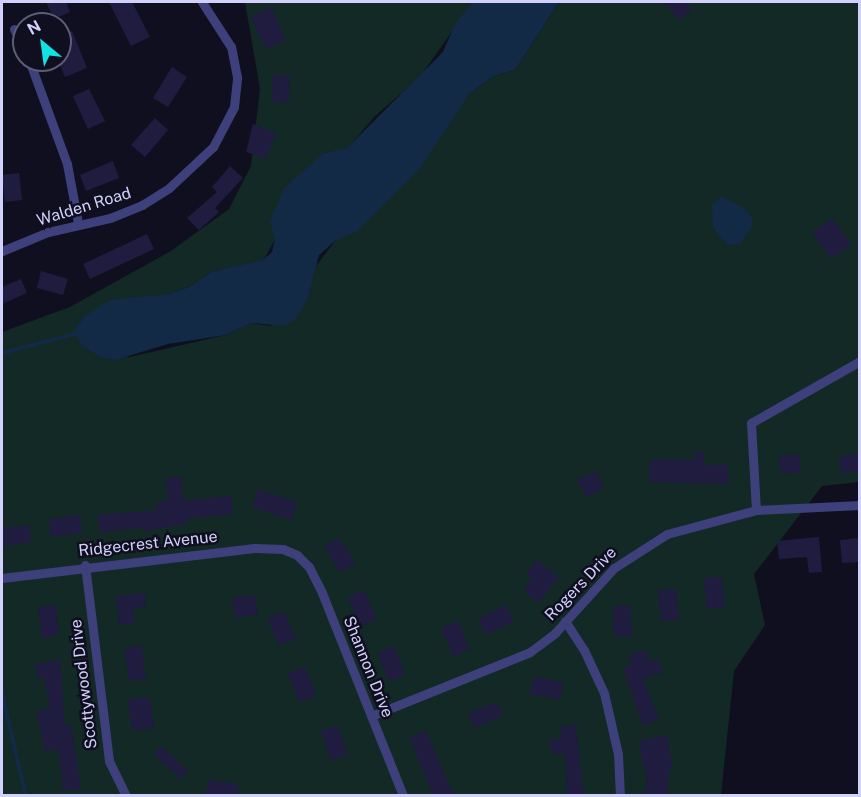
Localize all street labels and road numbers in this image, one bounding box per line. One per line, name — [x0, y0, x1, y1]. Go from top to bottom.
street label: Walden Road — [35, 184, 133, 230]
street label: Ridgecrest Avenue — [78, 527, 218, 561]
street label: Rogers Drive — [541, 543, 621, 625]
street label: Shannon Drive — [339, 613, 397, 721]
street label: Scottywood Drive — [67, 618, 101, 750]

